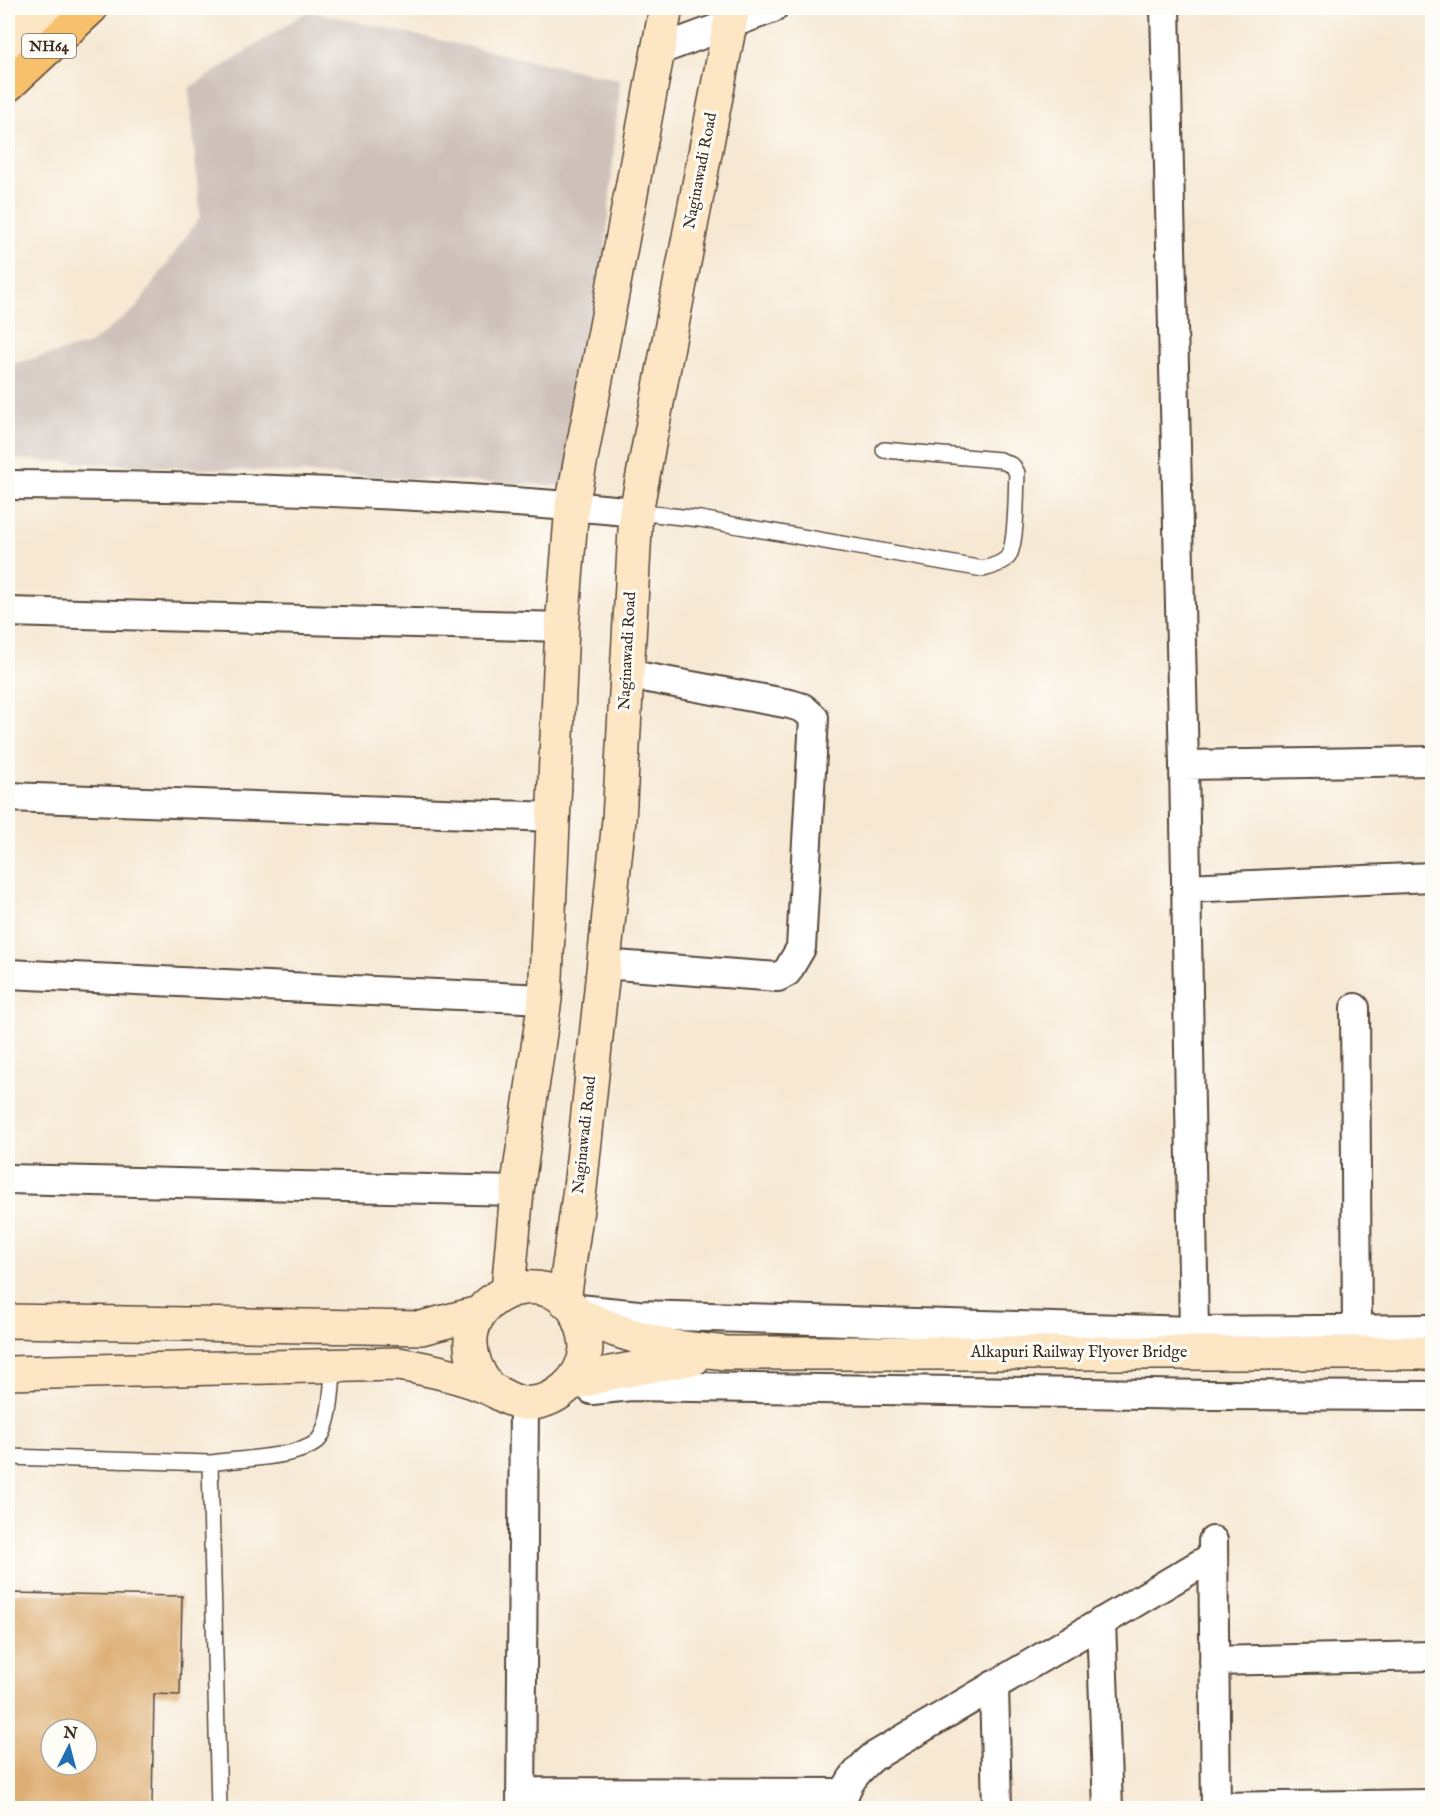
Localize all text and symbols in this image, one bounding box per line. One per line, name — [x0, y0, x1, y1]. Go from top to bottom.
road number: NH64 — [22, 34, 76, 58]
street label: Naginawadi Road — [680, 111, 722, 231]
street label: Naginawadi Road — [615, 591, 641, 711]
street label: Naginawadi Road — [569, 1075, 601, 1195]
street label: Alkapuri Railway Flyover Bridge — [970, 1343, 1187, 1363]
north arrow — [39, 1717, 99, 1777]
text: N — [61, 1723, 78, 1745]

